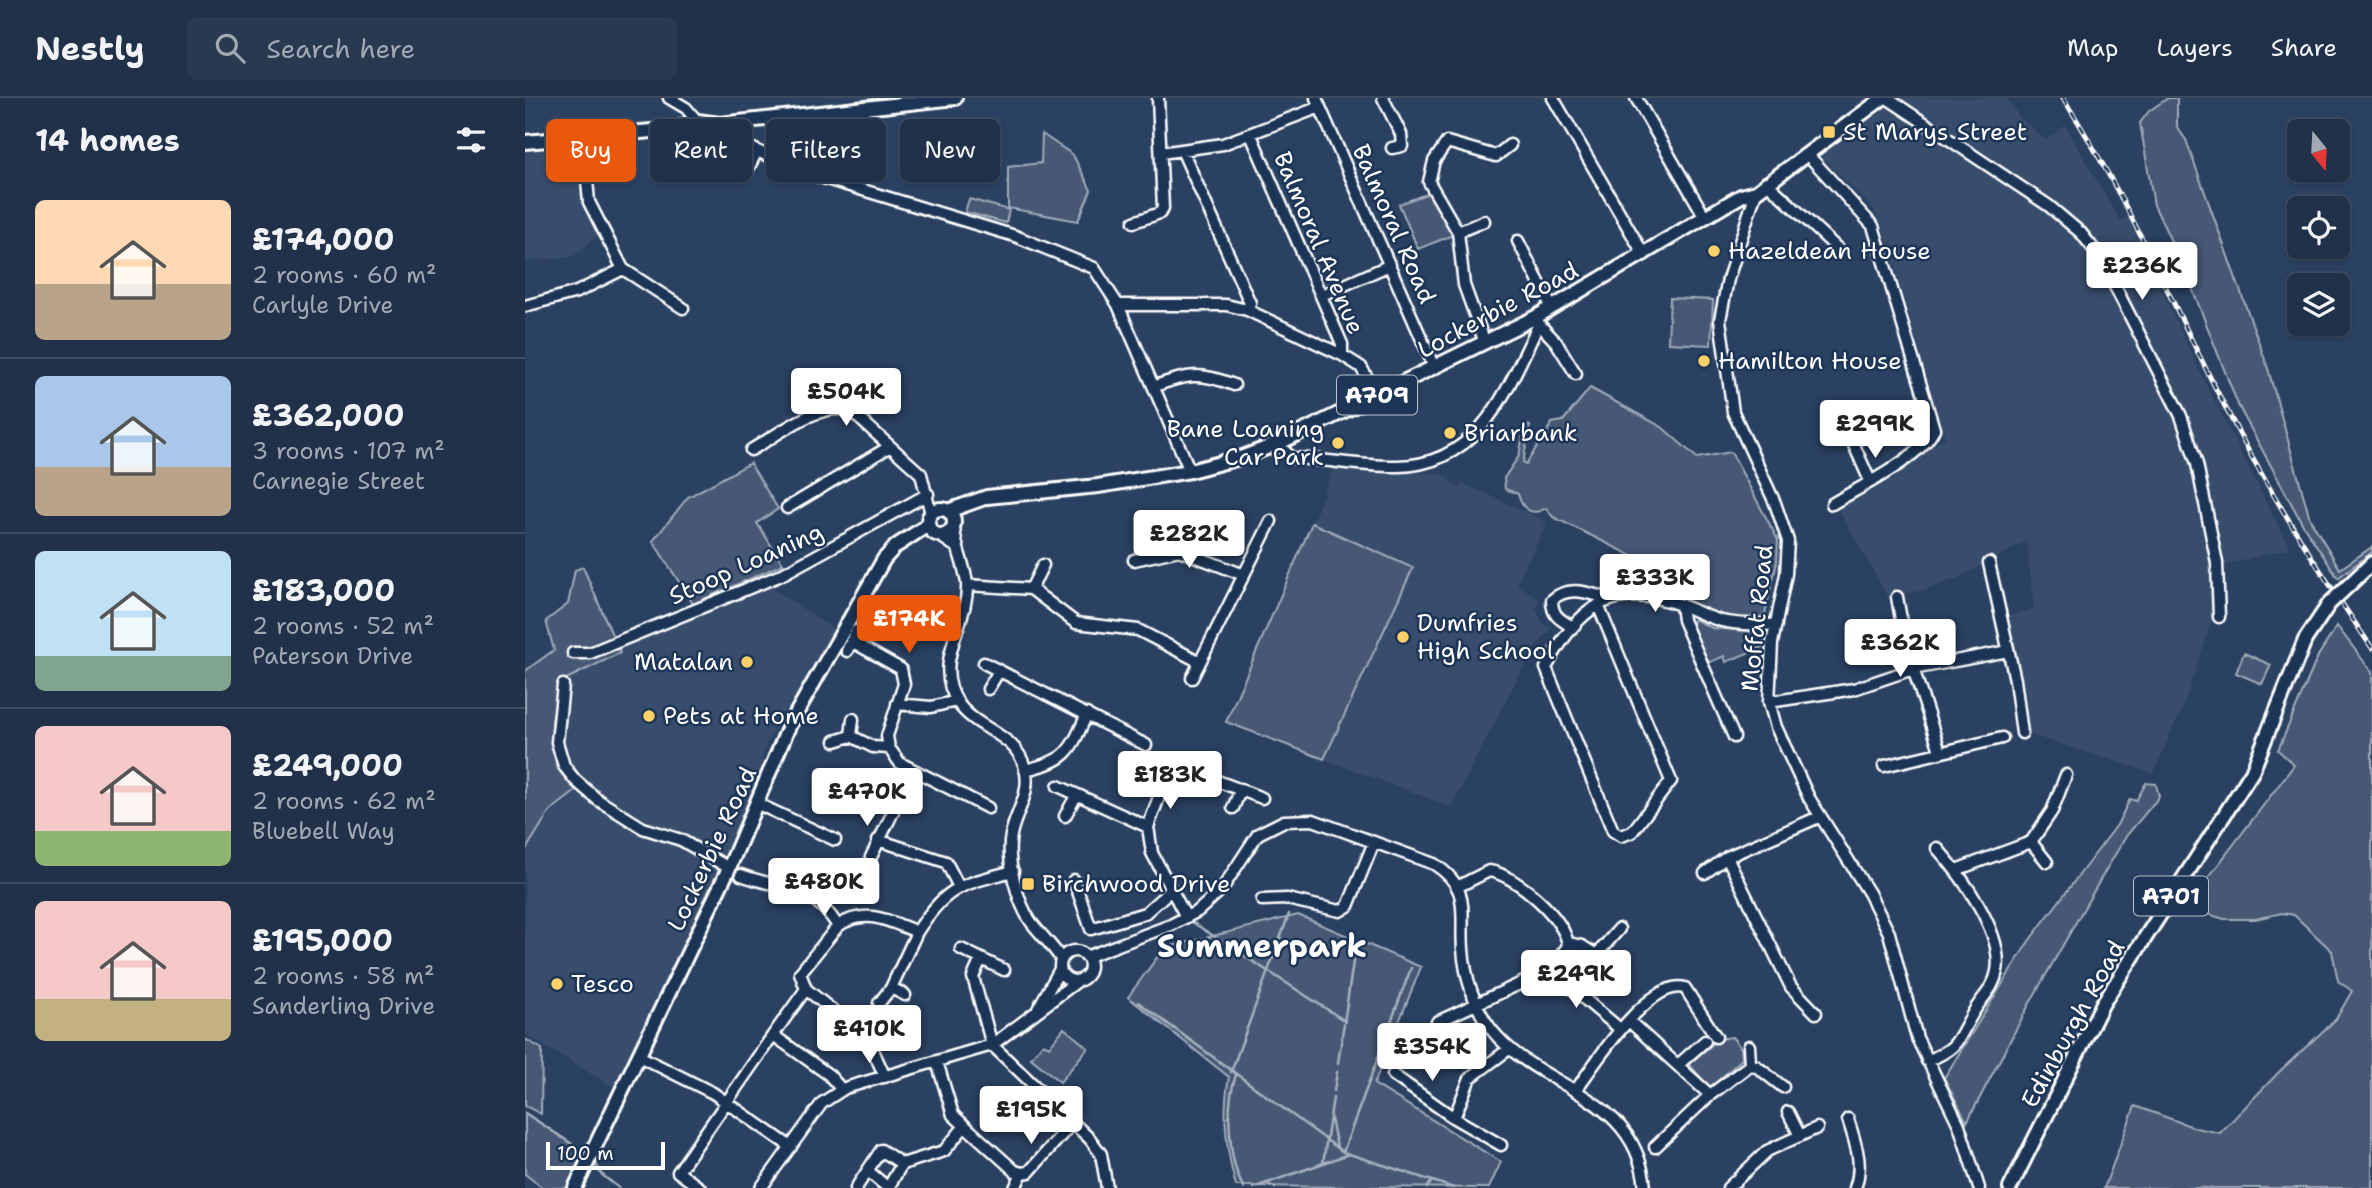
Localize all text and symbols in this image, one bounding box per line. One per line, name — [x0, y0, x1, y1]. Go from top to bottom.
search box — [187, 17, 677, 80]
text: Nestly — [35, 26, 145, 71]
icon: search — [211, 29, 249, 67]
text: Search here — [267, 31, 415, 66]
text: Map — [2067, 32, 2118, 64]
text: Layers — [2156, 32, 2233, 64]
text: Share — [2271, 32, 2337, 64]
place label: St Marys Street — [1843, 116, 2027, 148]
chip: Buy — [546, 119, 636, 182]
chip: Rent — [650, 119, 752, 182]
chip: Filters — [766, 119, 886, 182]
chip: New — [900, 119, 1000, 182]
north arrow — [2287, 119, 2350, 182]
map controls — [2287, 119, 2350, 336]
text: 14 homes — [35, 120, 180, 161]
icon: filters — [452, 121, 490, 159]
marker: St Marys Street — [1821, 124, 1837, 140]
street label: Balmoral Road — [1345, 139, 1443, 309]
street label: Balmoral Avenue — [1266, 147, 1372, 339]
button: locate — [2287, 196, 2350, 259]
text: £174,000 — [252, 219, 394, 260]
icon: home — [91, 228, 175, 312]
place label: Hazeldean House — [1728, 235, 1931, 267]
pin: £236K — [2093, 242, 2191, 302]
marker: Hazeldean House — [1706, 243, 1722, 259]
text: £236K — [2102, 250, 2182, 280]
street label: Lockerbie Road — [1412, 254, 1584, 366]
text: 2 rooms · 60 m² — [252, 260, 437, 290]
button: layers — [2287, 273, 2350, 336]
text: Carlyle Drive — [252, 290, 394, 320]
place label: Hamilton House — [1718, 345, 1902, 377]
marker: Hamilton House — [1696, 353, 1712, 369]
pin: £504K — [797, 368, 895, 428]
text: £504K — [807, 376, 885, 406]
road number: A709 — [1337, 376, 1417, 414]
text: £362,000 — [252, 395, 404, 436]
pin: £299K — [1826, 400, 1924, 460]
icon: home — [91, 404, 175, 488]
text: £299K — [1836, 408, 1914, 438]
place label: Bane Loaning Car Park — [1167, 413, 1324, 473]
place label: Briarbank — [1464, 417, 1578, 449]
marker: Briarbank — [1442, 425, 1458, 441]
marker: Bane Loaning Car Park — [1330, 435, 1346, 451]
text: 3 rooms · 107 m² — [252, 436, 445, 466]
text: Carnegie Street — [252, 466, 425, 496]
pin: £282K — [1140, 510, 1238, 570]
street label: Stoop Loaning — [664, 516, 828, 612]
text: £282K — [1150, 518, 1228, 548]
street label: Moffat Road — [1733, 543, 1781, 693]
pin: £333K — [1606, 554, 1704, 614]
text: £333K — [1616, 562, 1694, 592]
text: £183,000 — [252, 570, 395, 611]
icon: home — [91, 579, 175, 663]
pin: £174K — [860, 596, 958, 655]
text: £174K — [873, 603, 945, 633]
place label: Dumfries High School — [1417, 607, 1555, 667]
text: 2 rooms · 52 m² — [252, 611, 434, 641]
pin: £362K — [1851, 620, 1949, 679]
text: £362K — [1861, 627, 1939, 657]
marker: Dumfries High School — [1395, 629, 1411, 645]
text: Paterson Drive — [252, 641, 413, 671]
place label: Matalan — [634, 646, 733, 678]
marker: Matalan — [739, 654, 755, 670]
place label: Pets at Home — [663, 700, 819, 732]
marker: Pets at Home — [641, 708, 657, 724]
text: £249,000 — [252, 745, 403, 786]
pin: £183K — [1121, 752, 1219, 811]
icon: home — [91, 754, 175, 838]
text: £183K — [1134, 759, 1206, 789]
street label: Lockerbie Road — [660, 762, 764, 936]
pin: £470K — [818, 768, 916, 828]
text: £470K — [828, 776, 906, 806]
text: 2 rooms · 62 m² — [252, 786, 436, 816]
text: Bluebell Way — [252, 816, 395, 846]
pin: £480K — [775, 858, 873, 918]
text: £480K — [784, 866, 864, 896]
place label: Birchwood Drive — [1042, 868, 1231, 900]
marker: Birchwood Drive — [1020, 876, 1036, 892]
road number: A701 — [2134, 876, 2208, 916]
text: £195,000 — [252, 920, 393, 961]
district label: Summerpark — [1157, 924, 1367, 967]
icon: home — [91, 929, 175, 1013]
street label: Edinburgh Road — [2014, 935, 2132, 1113]
pin: £249K — [1527, 950, 1625, 1010]
text: £249K — [1537, 958, 1615, 988]
text: 2 rooms · 58 m² — [252, 961, 435, 991]
place label: Tesco — [571, 968, 634, 1000]
marker: Tesco — [549, 976, 565, 992]
text: Sanderling Drive — [252, 991, 435, 1021]
pin: £410K — [820, 1006, 918, 1065]
text: £410K — [833, 1013, 905, 1043]
pin: £354K — [1383, 1024, 1481, 1083]
text: £354K — [1393, 1031, 1471, 1061]
pin: £195K — [982, 1086, 1080, 1146]
text: £195K — [996, 1094, 1066, 1124]
scale bar — [546, 1139, 665, 1171]
text: 100 m — [557, 1141, 614, 1166]

